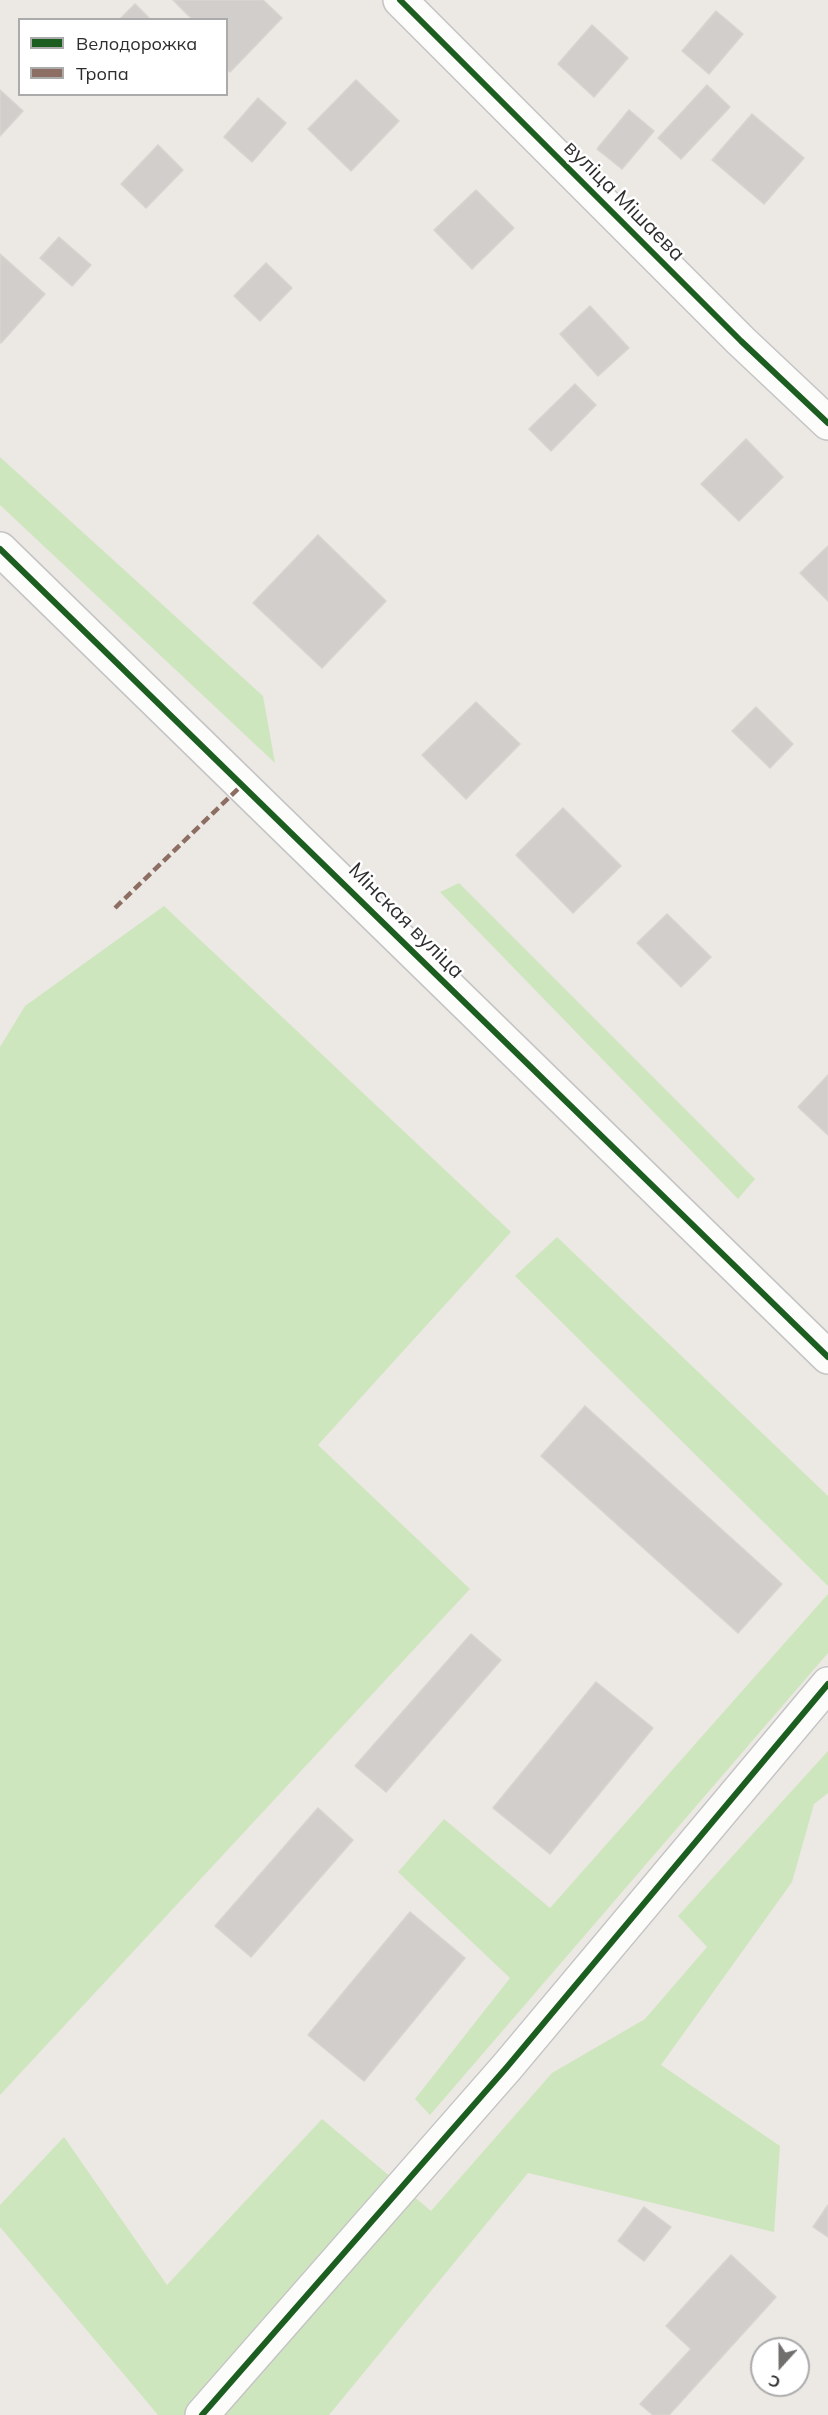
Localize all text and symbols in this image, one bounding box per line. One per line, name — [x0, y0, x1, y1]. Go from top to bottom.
legend — [18, 18, 228, 96]
text: Велодорожка — [76, 32, 197, 55]
text: Тропа — [76, 62, 129, 85]
street label: вуліца Мішаева — [558, 135, 690, 267]
street label: Мінская вуліца — [343, 858, 469, 984]
north arrow — [750, 2337, 810, 2397]
text: С — [766, 2371, 783, 2393]

